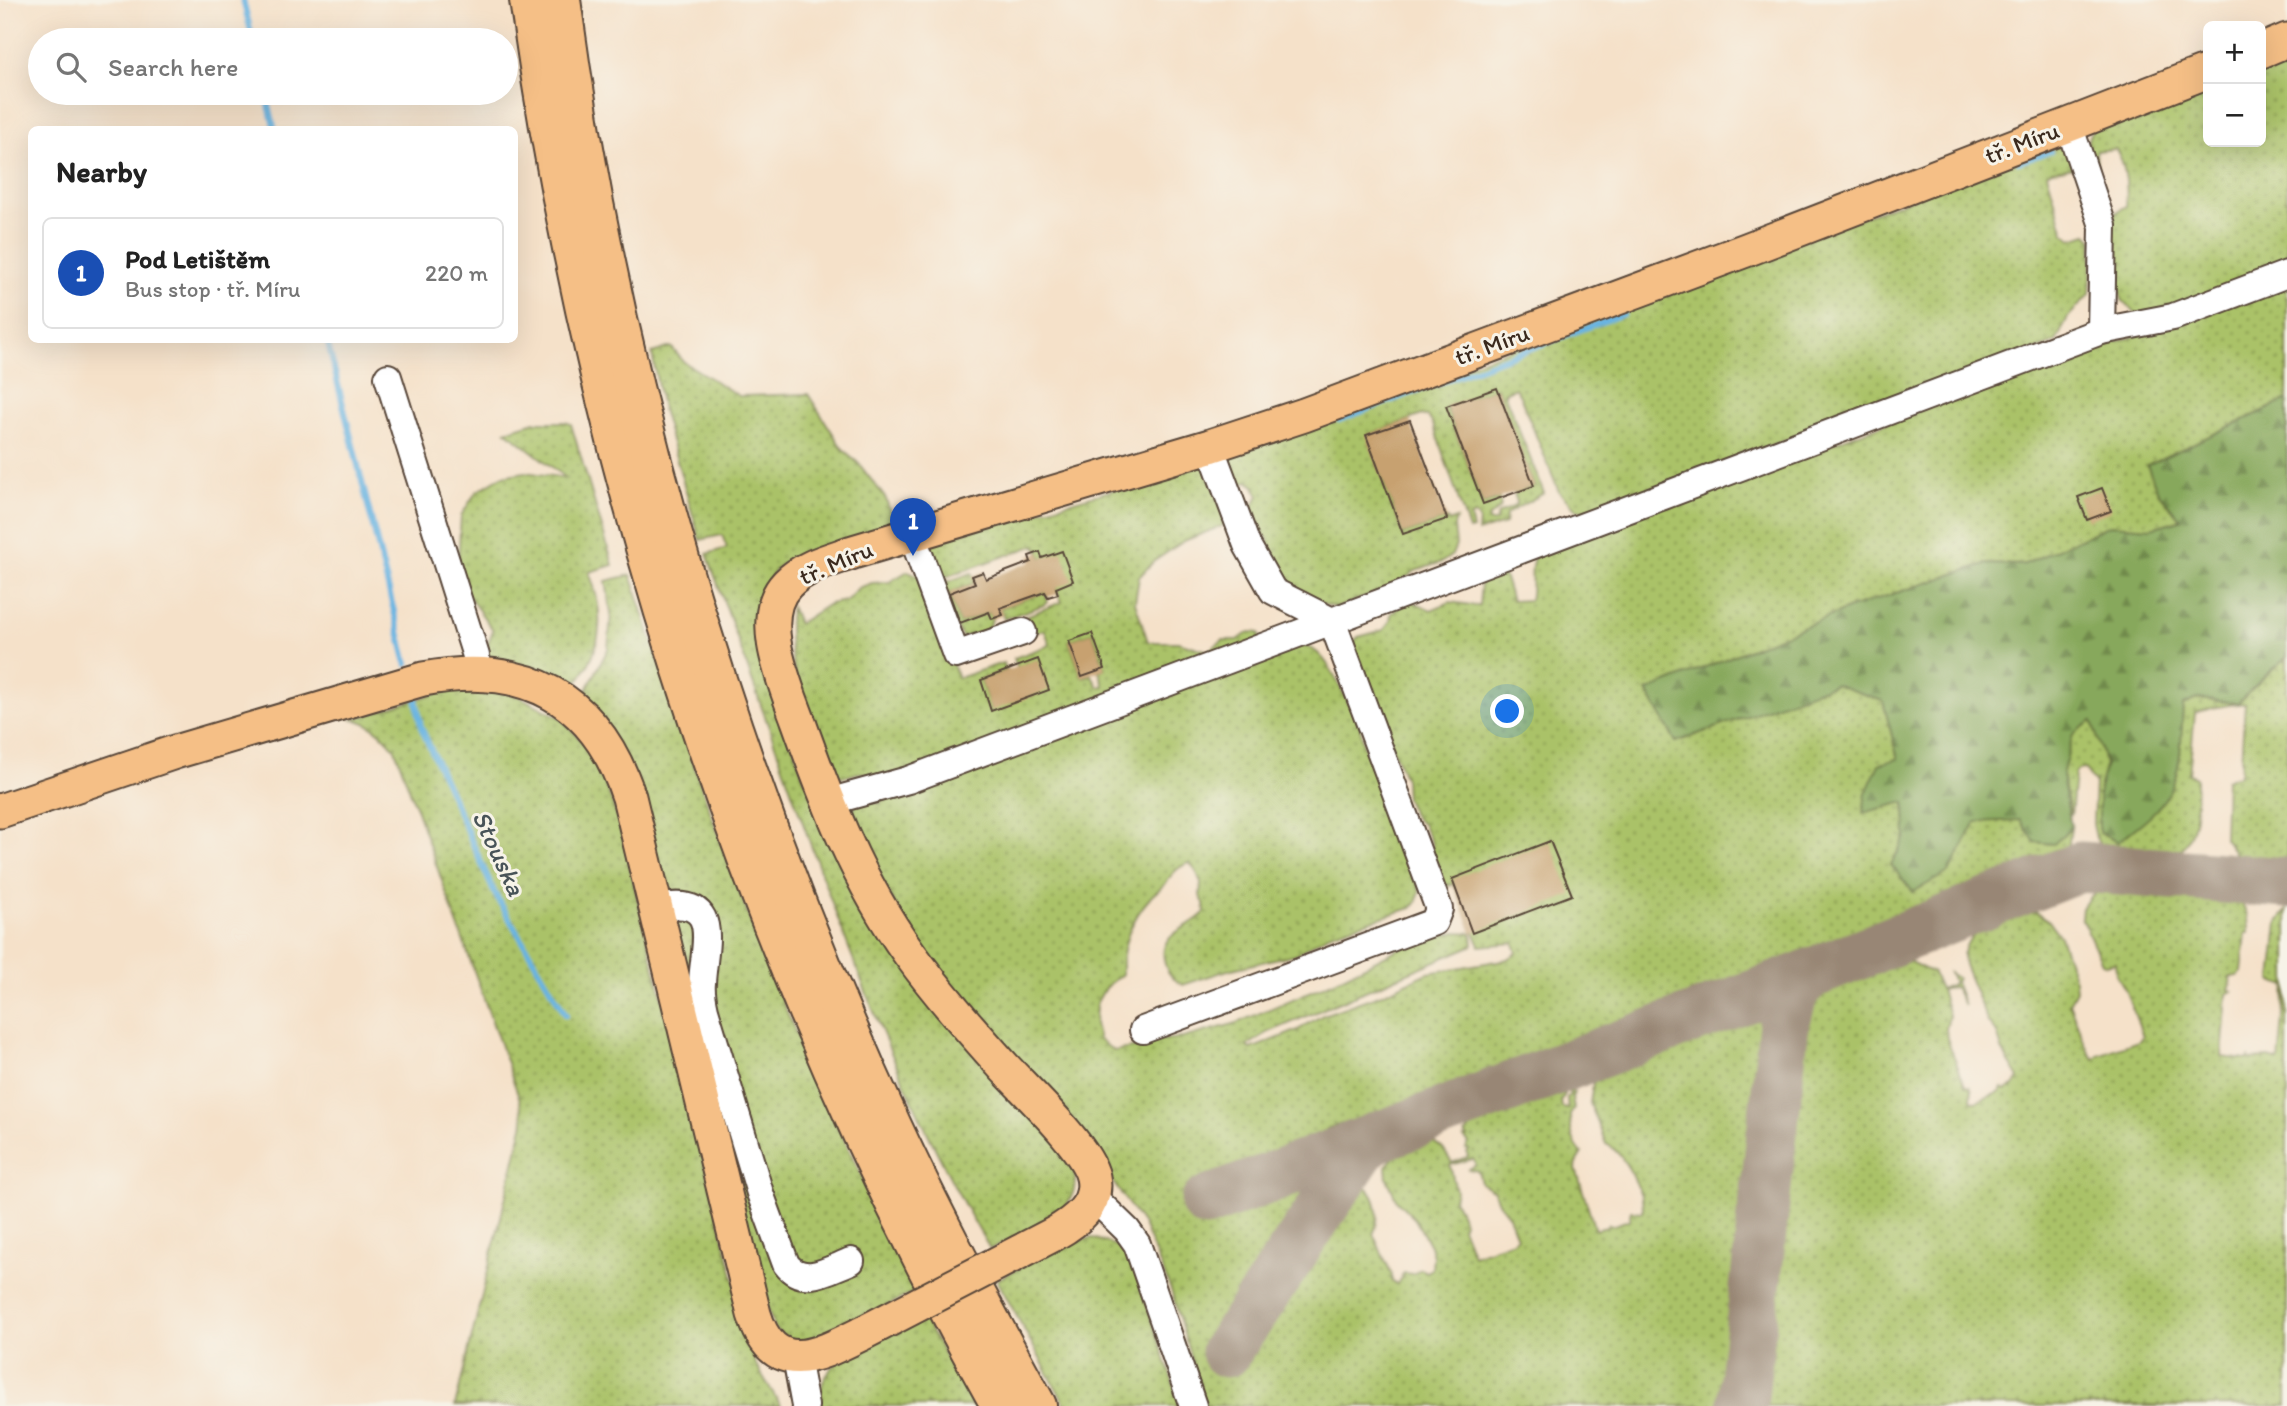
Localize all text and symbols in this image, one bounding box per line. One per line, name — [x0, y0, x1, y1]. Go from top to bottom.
map controls — [2203, 21, 2266, 147]
button: + — [2203, 21, 2266, 84]
search box — [28, 28, 518, 105]
icon: search — [52, 48, 90, 86]
text: Search here — [108, 51, 238, 83]
button: − — [2203, 84, 2266, 147]
street label: tř. Míru — [1981, 115, 2063, 170]
text: Nearby — [56, 153, 147, 190]
text: Pod Letištěm — [125, 243, 270, 275]
text: 1 — [76, 259, 86, 287]
text: 220 m — [425, 259, 488, 287]
text: Bus stop · tř. Míru — [125, 275, 301, 303]
street label: tř. Míru — [1451, 318, 1533, 371]
pin: 1 — [890, 498, 936, 556]
street label: tř. Míru — [795, 534, 877, 591]
your location — [1490, 694, 1524, 728]
water label: Stouska — [465, 805, 533, 901]

